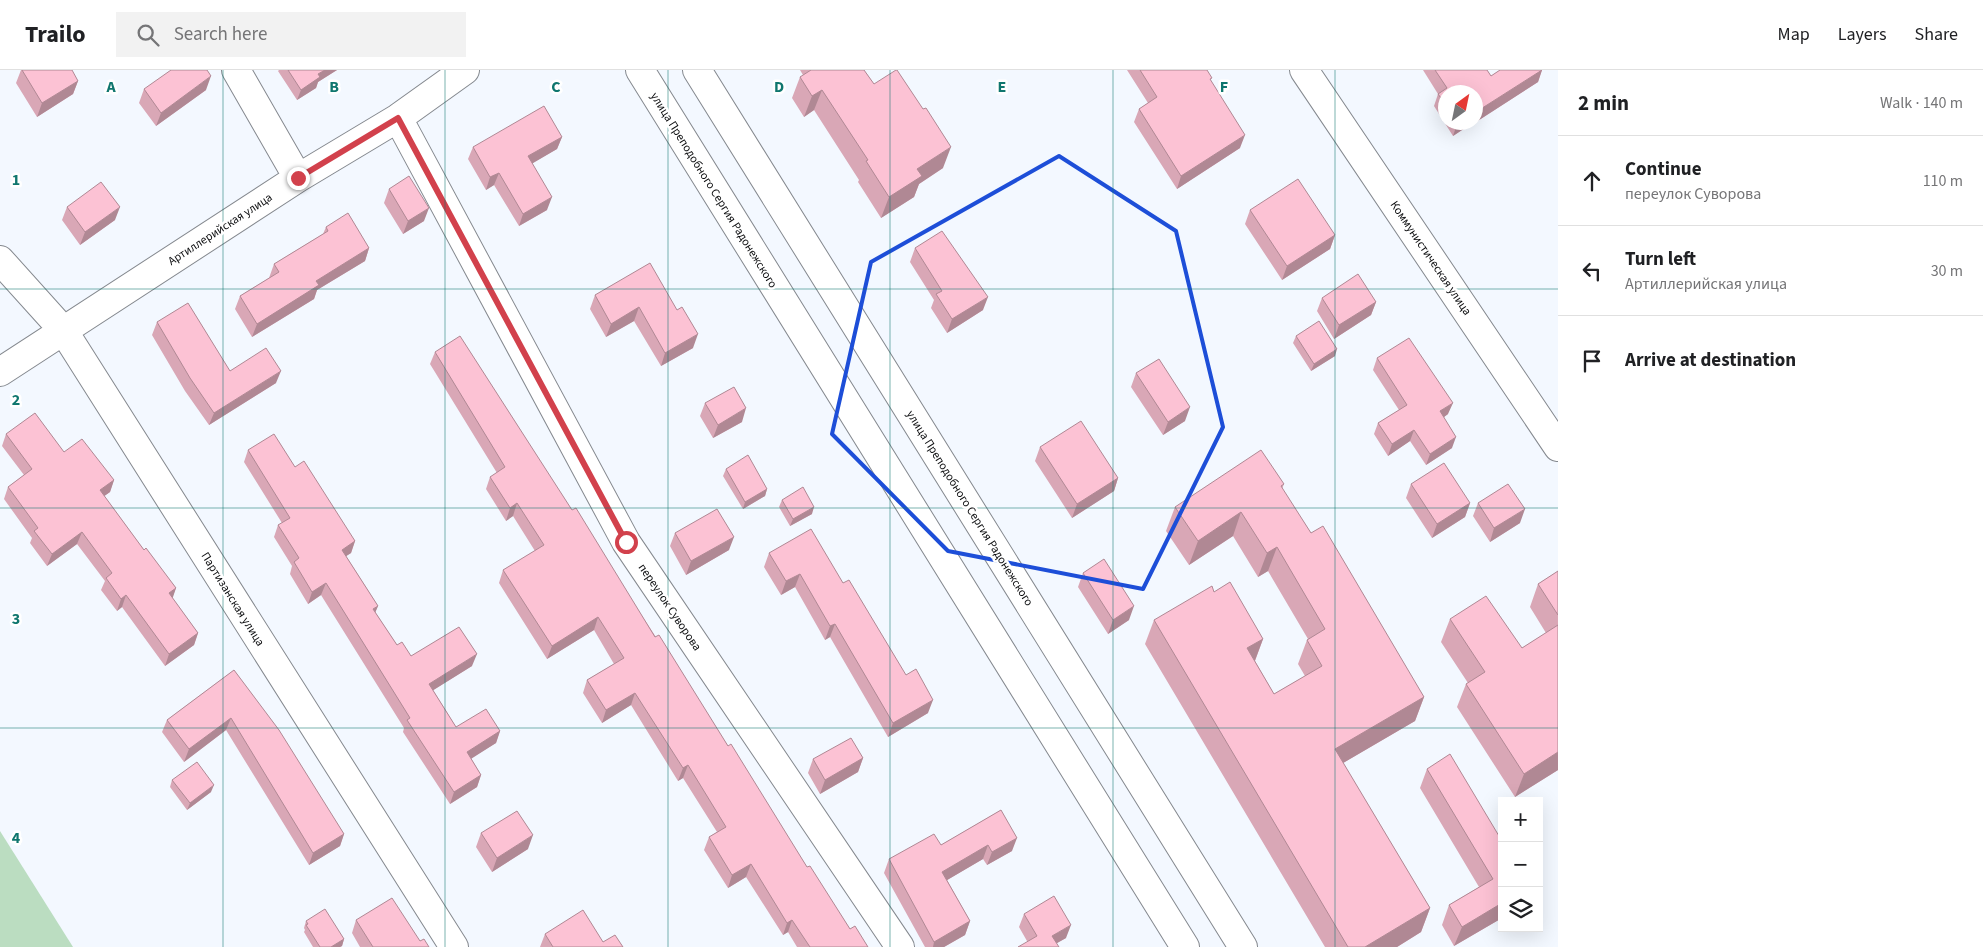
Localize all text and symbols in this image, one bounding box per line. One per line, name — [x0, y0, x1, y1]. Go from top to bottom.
search box — [116, 12, 466, 57]
text: Trailo — [25, 17, 86, 52]
icon: search — [134, 21, 162, 49]
text: Search here — [174, 21, 267, 48]
text: Map — [1778, 22, 1810, 47]
text: Layers — [1838, 22, 1887, 47]
text: Share — [1915, 22, 1958, 47]
text: A — [105, 76, 116, 98]
text: B — [329, 76, 339, 98]
text: C — [551, 76, 561, 98]
text: D — [774, 76, 784, 98]
text: E — [998, 76, 1006, 98]
text: F — [1220, 76, 1228, 98]
north arrow — [1438, 85, 1483, 130]
text: 2 min — [1578, 88, 1629, 118]
street label: улица Преподобного Сергия Радонежского — [646, 89, 781, 291]
text: Walk · 140 m — [1880, 92, 1963, 114]
text: Continue — [1625, 156, 1702, 183]
route end — [287, 167, 310, 190]
icon: ahead — [1578, 167, 1606, 195]
text: 1 — [12, 169, 20, 191]
text: 110 m — [1923, 170, 1963, 192]
text: переулок Суворова — [1625, 183, 1761, 205]
street label: Артиллерийская улица — [165, 189, 276, 270]
street label: Коммунистическая улица — [1386, 198, 1475, 319]
text: Turn left — [1625, 246, 1696, 273]
icon: left — [1578, 257, 1606, 285]
text: 30 m — [1931, 260, 1963, 282]
text: Артиллерийская улица — [1625, 273, 1787, 295]
icon: arrive — [1578, 347, 1606, 375]
text: Arrive at destination — [1625, 347, 1796, 374]
text: 2 — [12, 389, 20, 411]
street label: улица Преподобного Сергия Радонежского — [902, 407, 1037, 609]
route start — [615, 531, 638, 554]
street label: Партизанская улица — [197, 549, 268, 650]
street label: переулок Суворова — [634, 560, 705, 654]
text: 3 — [12, 608, 20, 630]
map controls — [1498, 797, 1543, 932]
button: + — [1498, 797, 1543, 842]
text: 4 — [12, 827, 21, 849]
button: − — [1498, 842, 1543, 887]
button: layers — [1498, 887, 1543, 932]

